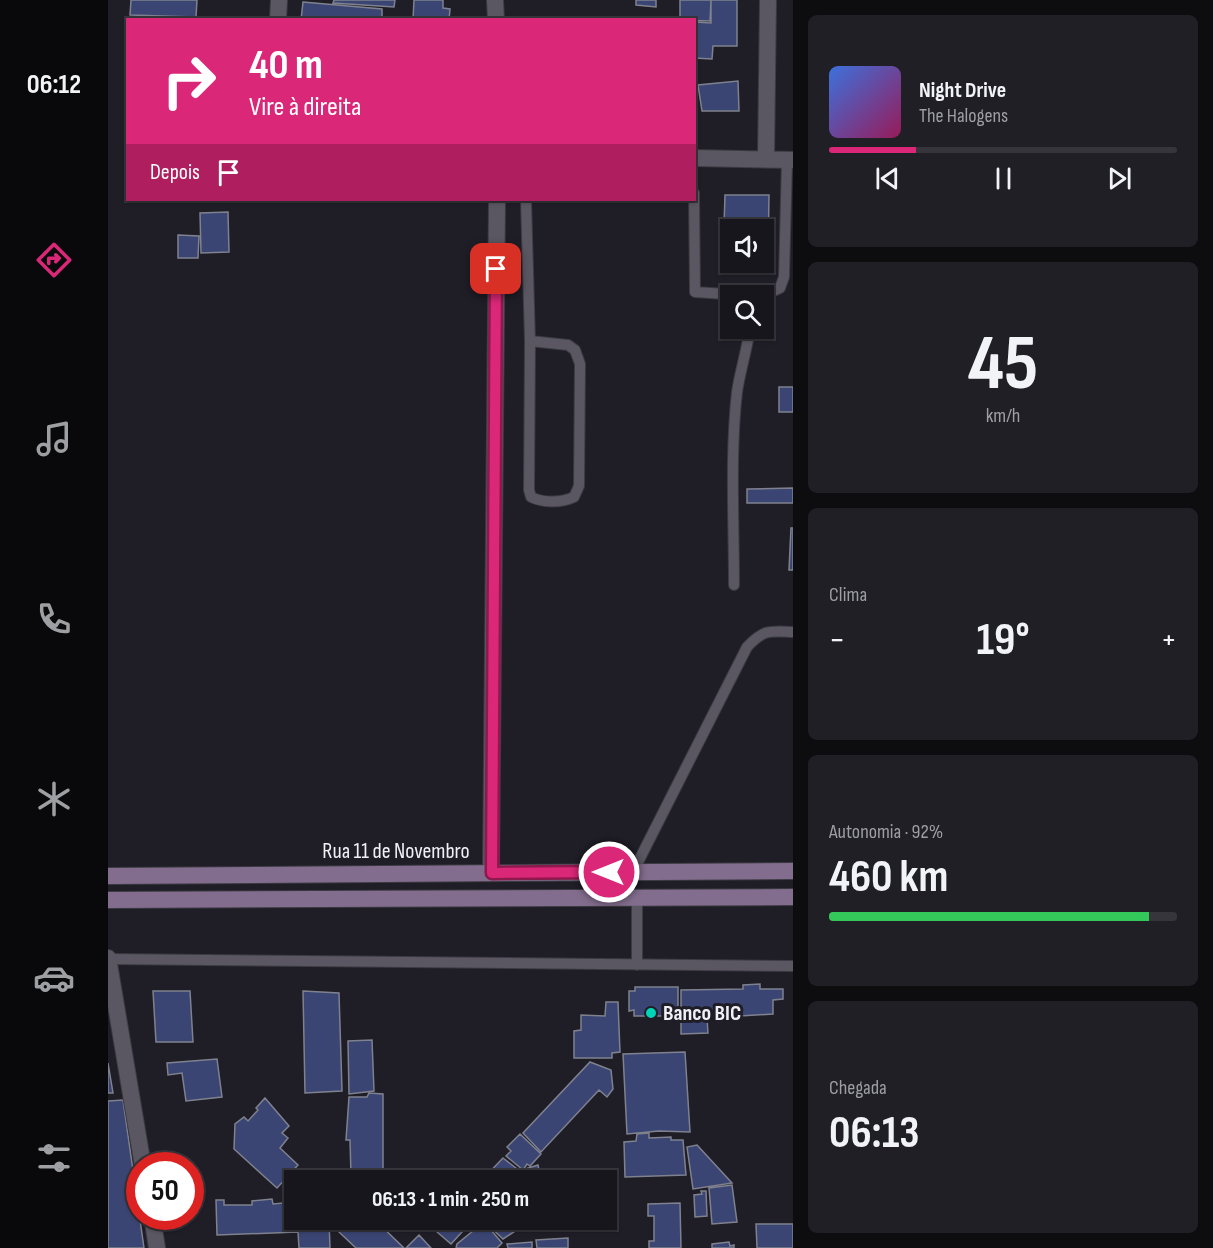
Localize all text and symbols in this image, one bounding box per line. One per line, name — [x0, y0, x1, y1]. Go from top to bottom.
text: 40 m — [249, 40, 323, 91]
icon: right — [150, 42, 228, 120]
text: 06:12 — [27, 69, 81, 101]
text: Night Drive — [919, 77, 1006, 104]
text: Vire à direita — [249, 91, 361, 123]
text: The Halogens — [919, 104, 1008, 128]
icon: arrive — [212, 156, 245, 189]
text: Depois — [150, 159, 200, 186]
icon: previous — [871, 162, 904, 195]
icon: pause — [987, 162, 1020, 195]
icon: next — [1103, 162, 1136, 195]
map controls — [720, 219, 774, 339]
button: sound — [720, 219, 774, 273]
icon: directions — [33, 239, 75, 281]
pin — [470, 243, 521, 294]
icon: arrive — [479, 252, 512, 285]
button: search — [720, 285, 774, 339]
text: 45 — [968, 318, 1038, 411]
text: km/h — [986, 404, 1020, 428]
icon: music — [33, 418, 75, 460]
text: Clima — [829, 583, 867, 607]
icon: phone — [33, 598, 75, 640]
text: 19° — [976, 613, 1030, 668]
text: − — [829, 620, 845, 660]
text: + — [1161, 620, 1177, 660]
icon: climate — [33, 778, 75, 820]
text: Autonomia · 92% — [829, 820, 943, 844]
street label: Rua 11 de Novembro — [322, 838, 470, 865]
position arrow — [577, 840, 641, 904]
text: 460 km — [829, 850, 948, 905]
icon: car — [33, 957, 75, 999]
place label: Banco BIC — [663, 1000, 741, 1027]
marker: Banco BIC — [644, 1006, 658, 1020]
text: Chegada — [829, 1076, 887, 1100]
text: 06:13 — [829, 1106, 919, 1161]
icon: filters — [33, 1137, 75, 1179]
speed limit sign: 50 — [126, 1152, 204, 1230]
text: 06:13 · 1 min · 250 m — [372, 1186, 529, 1213]

